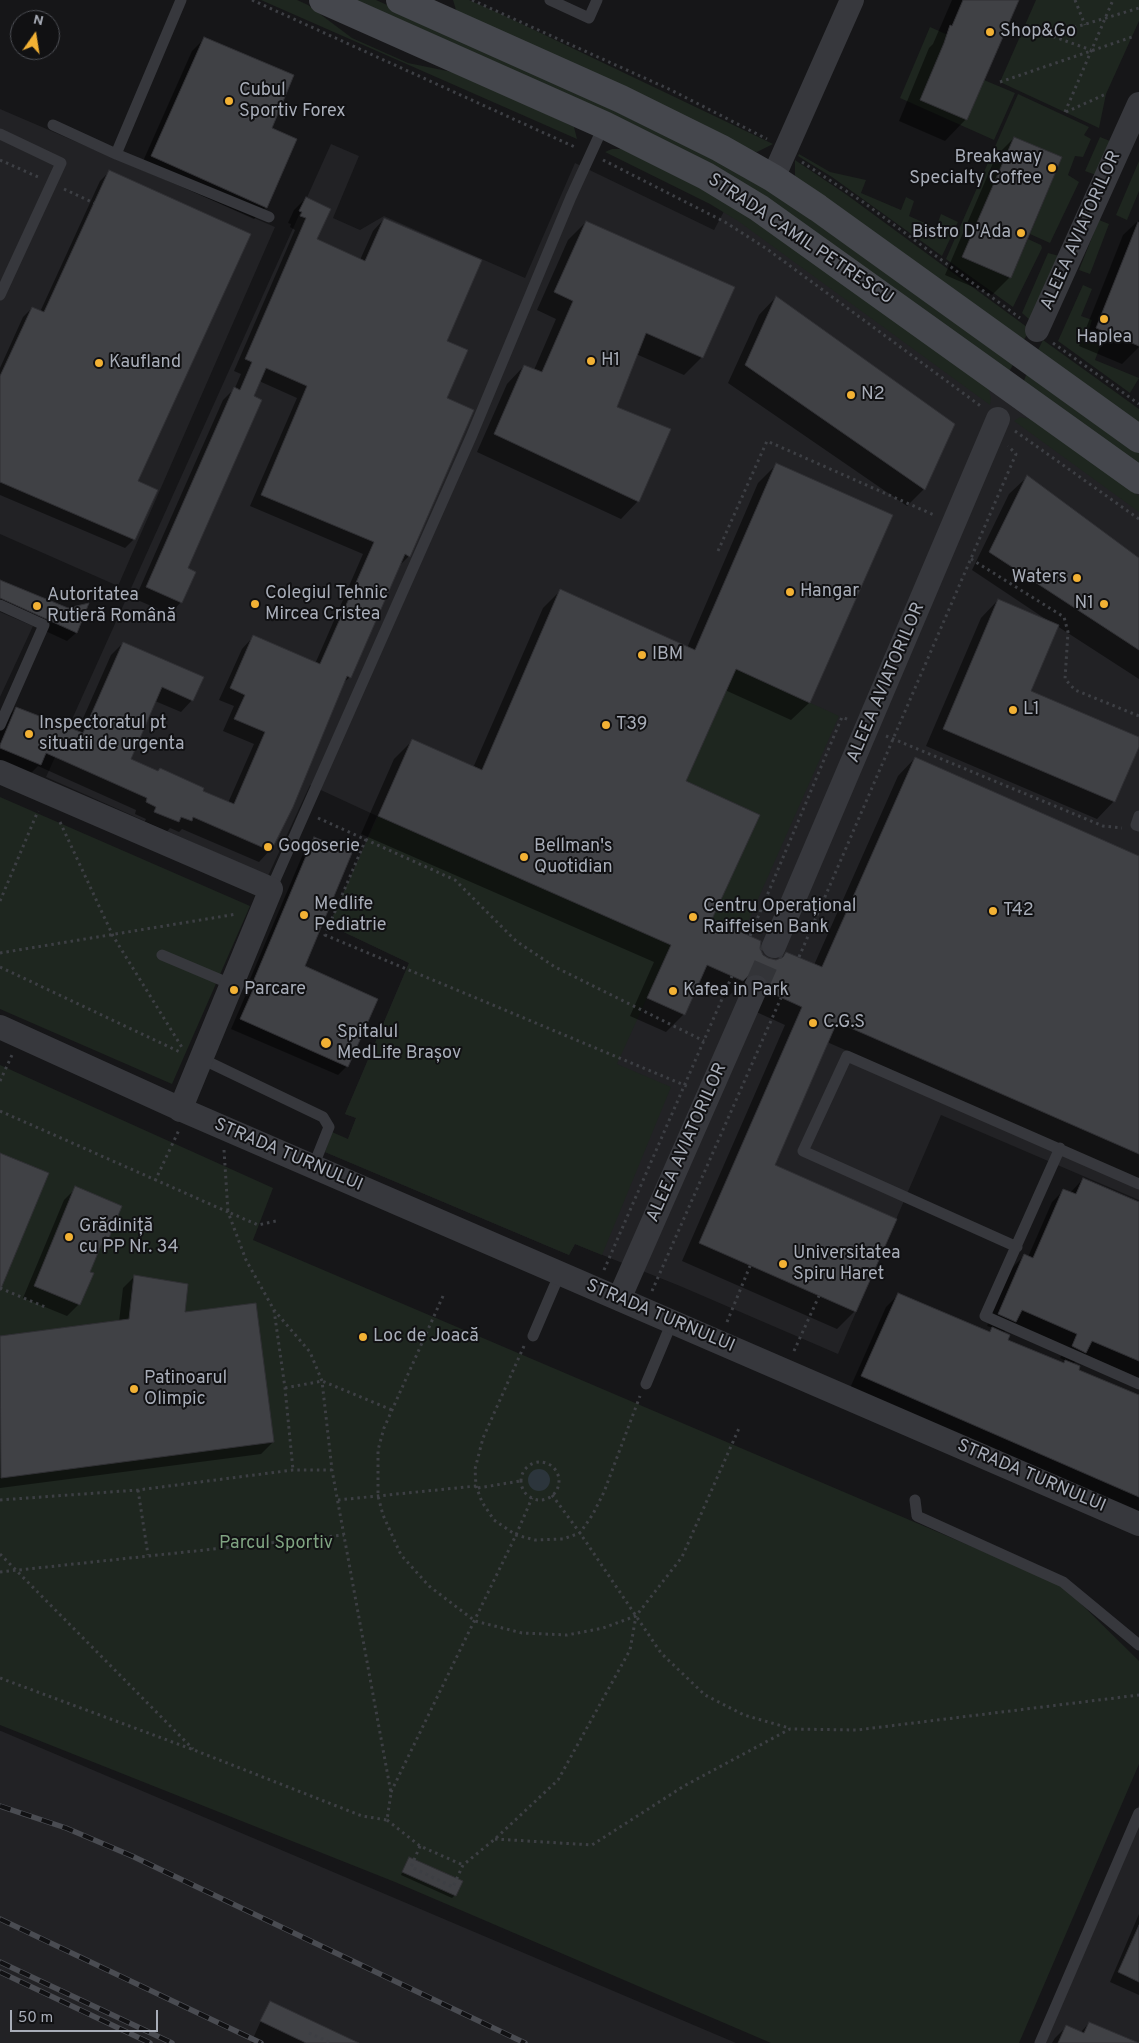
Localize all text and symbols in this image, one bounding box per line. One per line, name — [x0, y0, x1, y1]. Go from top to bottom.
north arrow — [10, 10, 60, 60]
text: N — [31, 11, 45, 30]
place label: Shop&Go — [1000, 21, 1076, 43]
marker: Shop&Go — [984, 26, 996, 38]
place label: Cubul Sportiv Forex — [239, 80, 346, 122]
marker: Cubul Sportiv Forex — [223, 95, 235, 107]
place label: Breakaway Specialty Coffee — [909, 147, 1042, 190]
street label: ALEEA AVIATORILOR — [1037, 148, 1127, 314]
marker: Breakaway Specialty Coffee — [1046, 162, 1058, 174]
street label: STRADA CAMIL PETRESCU — [703, 170, 897, 310]
place label: Bistro D'Ada — [912, 222, 1011, 244]
marker: Bistro D'Ada — [1015, 227, 1027, 239]
marker: Haplea — [1098, 313, 1110, 325]
place label: Haplea — [1076, 327, 1132, 349]
place label: H1 — [601, 350, 620, 372]
place label: Kaufland — [109, 352, 181, 374]
marker: H1 — [585, 355, 597, 367]
marker: Kaufland — [93, 357, 105, 369]
place label: N2 — [861, 384, 885, 406]
marker: N2 — [845, 389, 857, 401]
place label: Waters — [1011, 567, 1067, 589]
marker: Waters — [1071, 572, 1083, 584]
place label: Hangar — [800, 581, 859, 603]
place label: Colegiul Tehnic Mircea Cristea — [265, 583, 388, 626]
place label: Autoritatea Rutieră Română — [47, 585, 176, 628]
marker: Hangar — [784, 586, 796, 598]
place label: N1 — [1075, 593, 1094, 615]
marker: Colegiul Tehnic Mircea Cristea — [249, 598, 261, 610]
marker: N1 — [1098, 598, 1110, 610]
marker: Autoritatea Rutieră Română — [31, 600, 43, 612]
street label: ALEEA AVIATORILOR — [843, 600, 931, 766]
place label: IBM — [652, 644, 683, 666]
marker: IBM — [636, 649, 648, 661]
place label: L1 — [1023, 699, 1040, 721]
marker: L1 — [1007, 704, 1019, 716]
place label: Inspectoratul pt situatii de urgenta — [39, 713, 184, 756]
place label: T39 — [616, 714, 647, 736]
marker: T39 — [600, 719, 612, 731]
marker: Inspectoratul pt situatii de urgenta — [23, 728, 35, 740]
place label: Gogoserie — [278, 836, 360, 858]
place label: Bellman's Quotidian — [534, 836, 613, 879]
marker: Gogoserie — [262, 841, 274, 853]
marker: Bellman's Quotidian — [518, 851, 530, 863]
place label: Medlife Pediatrie — [314, 894, 387, 936]
place label: Centru Operațional Raiffeisen Bank — [703, 896, 856, 939]
place label: T42 — [1003, 900, 1034, 922]
marker: T42 — [987, 905, 999, 917]
marker: Medlife Pediatrie — [298, 909, 310, 921]
marker: Centru Operațional Raiffeisen Bank — [687, 911, 699, 923]
place label: Parcare — [244, 979, 306, 1001]
place label: Kafea in Park — [683, 980, 789, 1002]
marker: Parcare — [228, 984, 240, 996]
marker: Kafea in Park — [667, 985, 679, 997]
place label: C.G.S — [823, 1012, 865, 1034]
marker: C.G.S — [807, 1017, 819, 1029]
place label: Spitalul MedLife Brașov — [337, 1022, 461, 1064]
marker: Spitalul MedLife Brașov — [319, 1036, 333, 1050]
street label: ALEEA AVIATORILOR — [643, 1060, 733, 1226]
street label: STRADA TURNULUI — [210, 1115, 366, 1197]
place label: Grădiniță cu PP Nr. 34 — [79, 1216, 179, 1258]
marker: Grădiniță cu PP Nr. 34 — [63, 1231, 75, 1243]
place label: Universitatea Spiru Haret — [793, 1243, 900, 1286]
marker: Universitatea Spiru Haret — [777, 1258, 789, 1270]
street label: STRADA TURNULUI — [582, 1276, 738, 1358]
place label: Loc de Joacă — [373, 1326, 479, 1348]
marker: Loc de Joacă — [357, 1331, 369, 1343]
place label: Patinoarul Olimpic — [144, 1368, 227, 1410]
marker: Patinoarul Olimpic — [128, 1383, 140, 1395]
street label: STRADA TURNULUI — [953, 1436, 1109, 1518]
park label: Parcul Sportiv — [219, 1533, 333, 1555]
scale bar — [12, 2000, 160, 2032]
text: 50 m — [18, 2009, 53, 2028]

